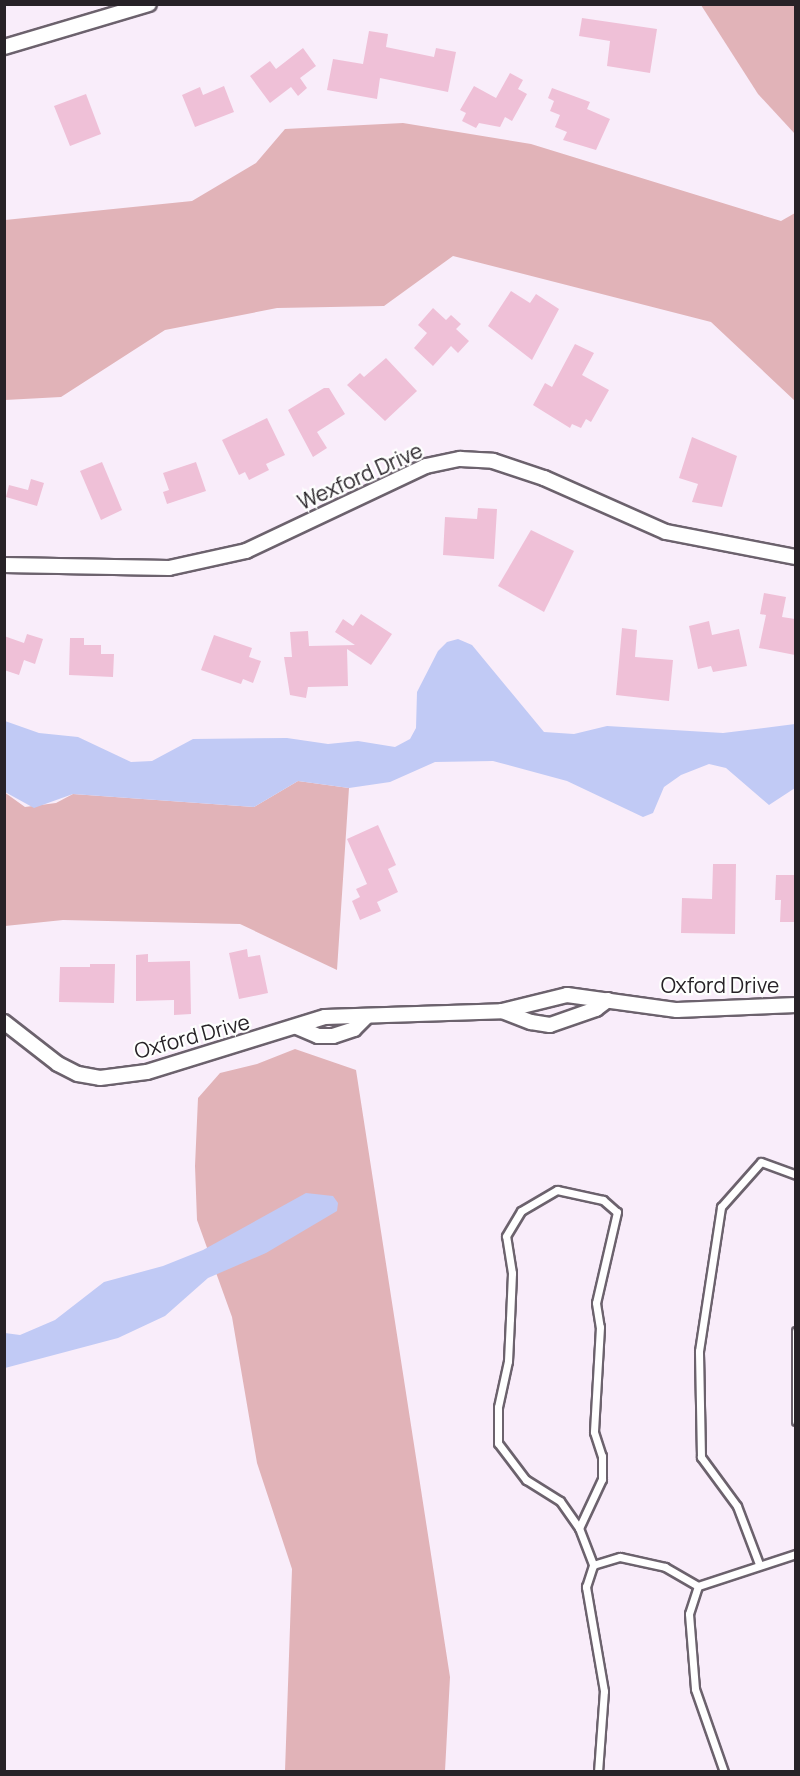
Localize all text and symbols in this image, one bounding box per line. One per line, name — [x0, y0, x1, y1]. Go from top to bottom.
street label: Wexford Drive — [294, 437, 426, 515]
street label: Oxford Drive — [661, 972, 779, 998]
street label: Oxford Drive — [132, 1009, 252, 1063]

